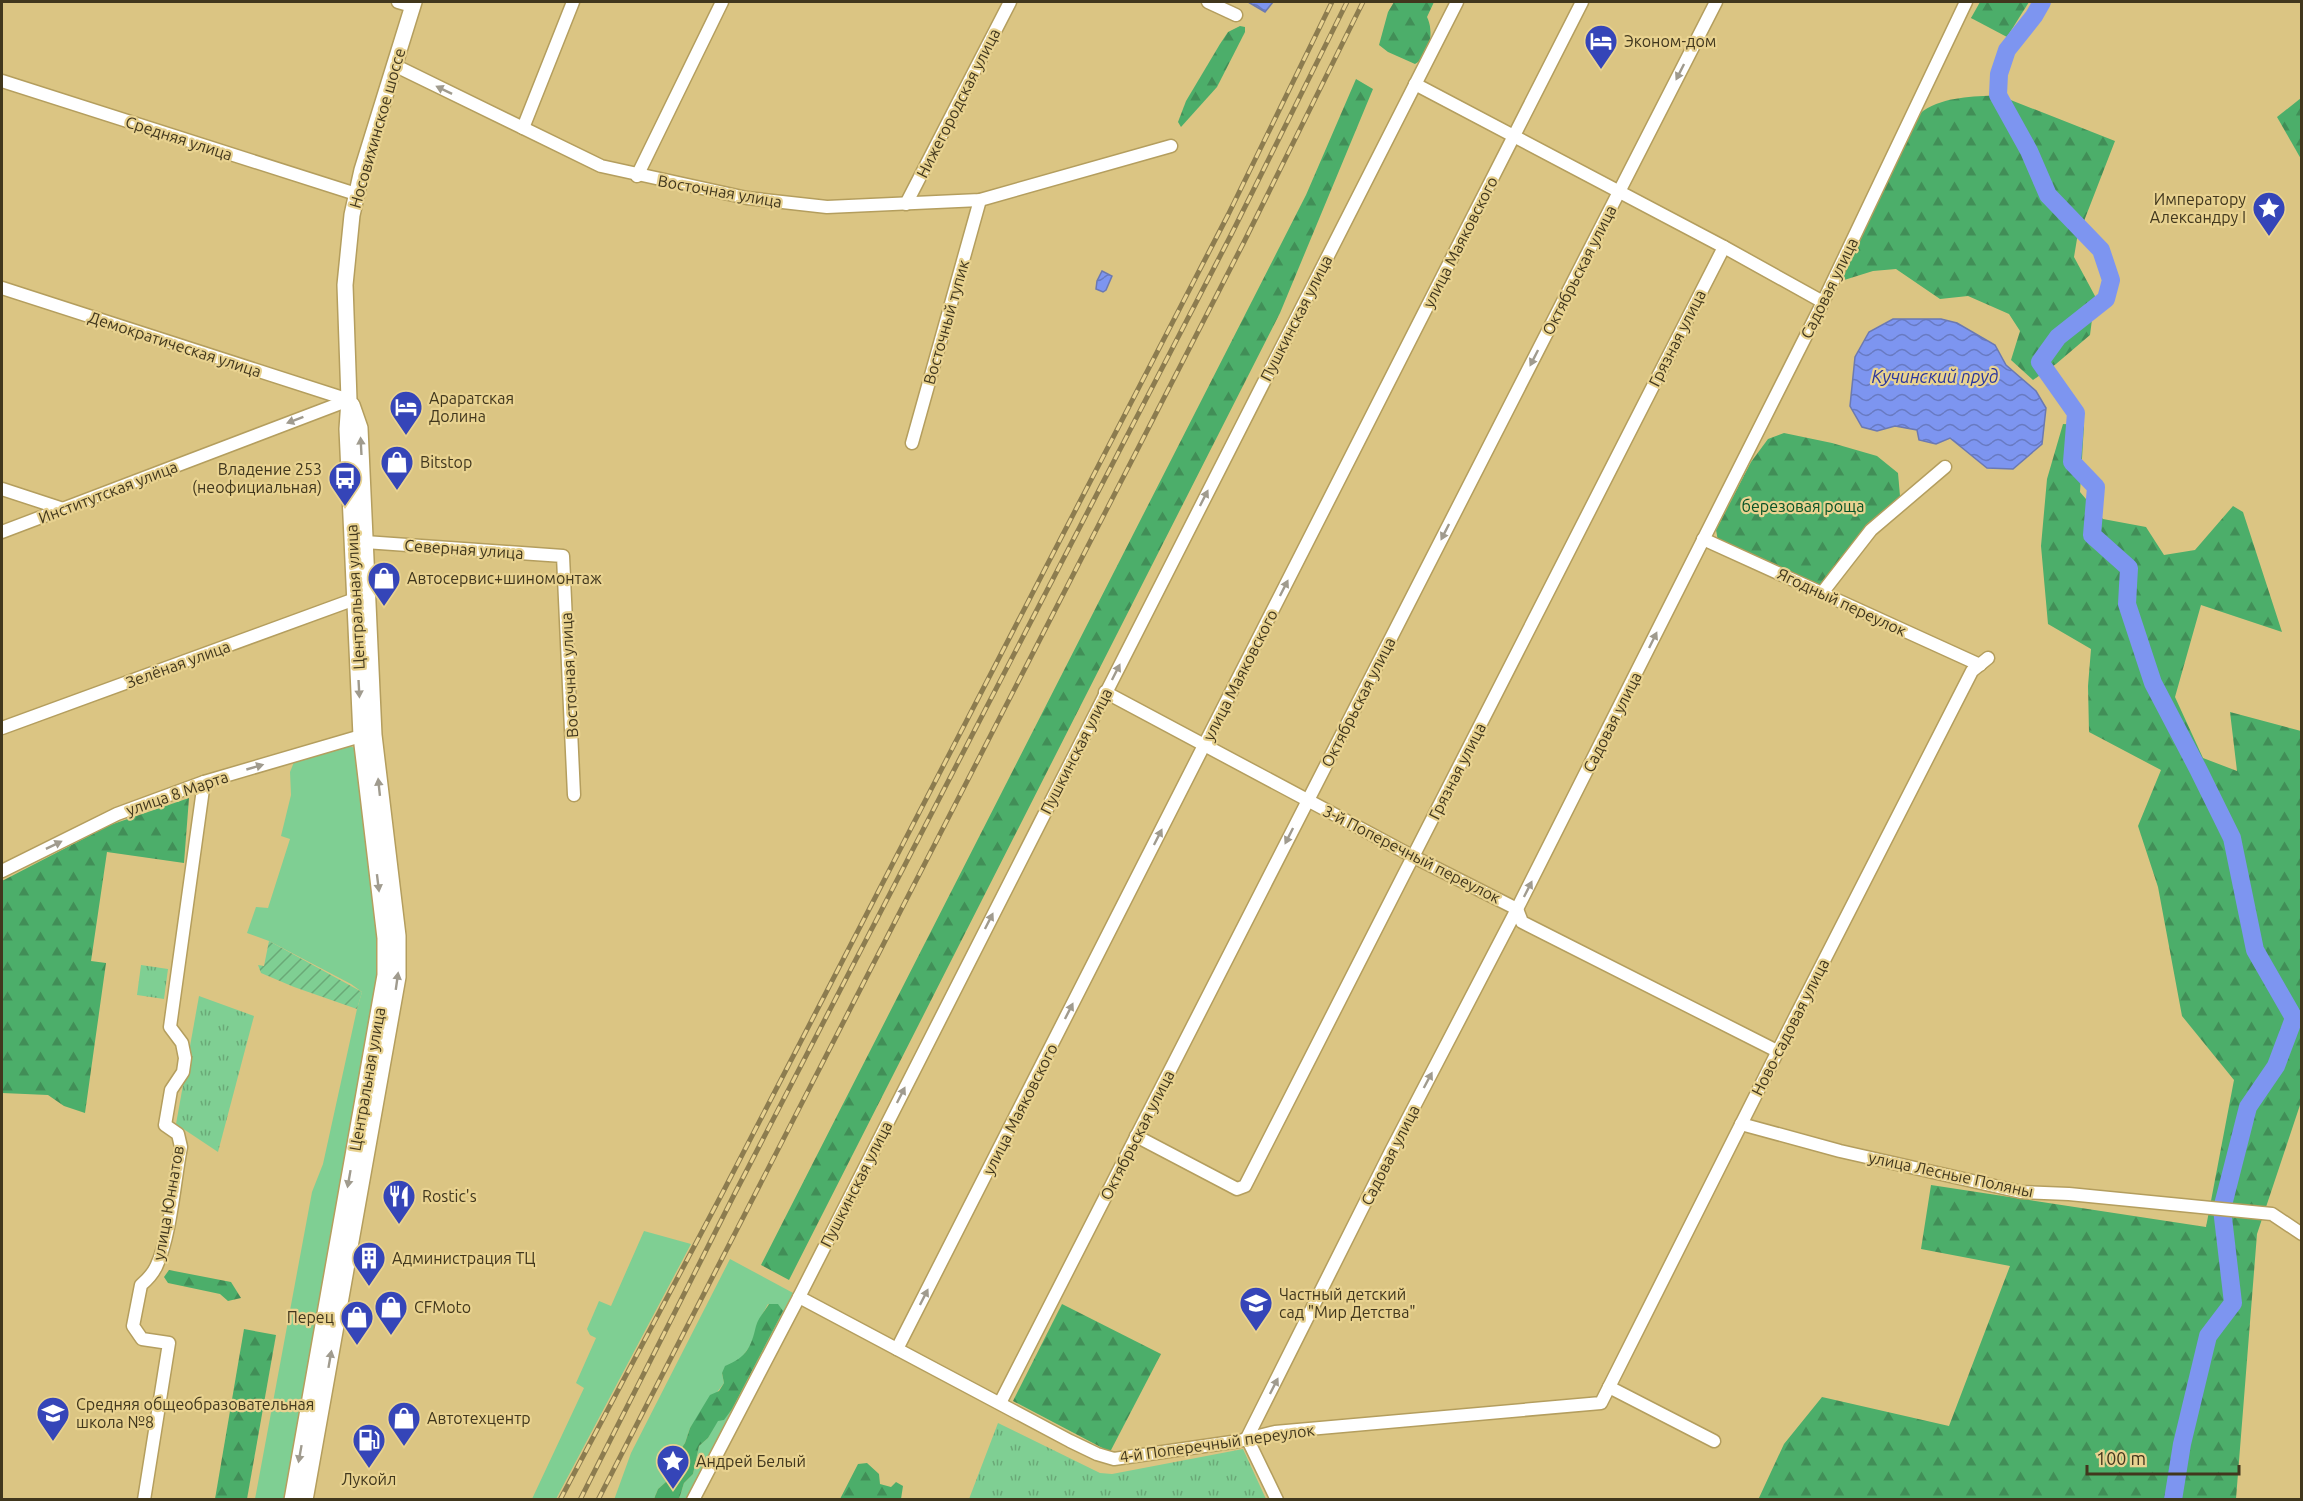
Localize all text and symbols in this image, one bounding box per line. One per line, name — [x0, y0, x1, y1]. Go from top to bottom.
hotel icon: Эконом-дом — [1583, 23, 1619, 70]
street label: Нижегородская улица — [913, 25, 1003, 181]
place label: Эконом-дом — [1624, 32, 1716, 50]
street label: Носовихинское шоссе — [346, 46, 408, 210]
one-way arrow — [1675, 64, 1685, 81]
one-way arrow — [436, 85, 453, 95]
street label: Средняя улица — [123, 112, 235, 164]
street label: Восточная улица — [657, 171, 783, 211]
street label: улица Маяковского — [1419, 173, 1501, 311]
place label: Императору Александру I — [2150, 190, 2246, 226]
place icon: Императору Александру I — [2251, 190, 2287, 237]
street label: Октябрьская улица — [1538, 202, 1620, 338]
street label: Садовая улица — [1797, 235, 1861, 341]
street label: Пушкинская улица — [1256, 252, 1336, 384]
street label: Восточный тупик — [920, 258, 972, 386]
street label: Грязная улица — [1645, 287, 1709, 389]
street label: Демократическая улица — [86, 308, 264, 380]
one-way arrow — [1529, 350, 1539, 367]
water label: Кучинский пруд — [1872, 366, 1998, 386]
hotel icon: Араратская Долина — [388, 389, 424, 436]
place label: Араратская Долина — [429, 389, 514, 425]
one-way arrow — [286, 416, 304, 426]
one-way arrow — [356, 436, 365, 455]
shop icon: Bitstop — [379, 444, 415, 491]
place label: Bitstop — [420, 453, 472, 471]
street label: Институтская улица — [36, 457, 180, 527]
place label: Владение 253 (неофициальная) — [192, 460, 322, 497]
bus stop icon: Владение 253 (неофициальная) — [327, 460, 363, 507]
one-way arrow — [1199, 489, 1209, 506]
park label: березовая роща — [1742, 497, 1864, 515]
one-way arrow — [1440, 523, 1450, 540]
street label: Центральная улица — [342, 524, 368, 670]
street label: Северная улица — [404, 536, 524, 562]
shop icon: Автосервис+шиномонтаж — [366, 560, 402, 607]
street label: Ягодный переулок — [1775, 564, 1909, 640]
place label: Автосервис+шиномонтаж — [407, 569, 602, 587]
one-way arrow — [1279, 579, 1289, 596]
street label: улица Маяковского — [1199, 606, 1281, 744]
street label: Восточная улица — [557, 612, 581, 738]
one-way arrow — [1649, 631, 1658, 648]
street label: Октябрьская улица — [1317, 634, 1399, 770]
street label: Зелёная улица — [123, 637, 233, 691]
one-way arrow — [1110, 663, 1120, 681]
street label: Садовая улица — [1579, 669, 1645, 775]
one-way arrow — [354, 679, 363, 698]
street label: Пушкинская улица — [1036, 685, 1116, 817]
street label: Грязная улица — [1425, 720, 1489, 822]
one-way arrow — [246, 762, 264, 772]
street label: улица 8 Марта — [123, 767, 231, 819]
one-way arrow — [374, 778, 384, 797]
street label: 3-й Поперечный переулок — [1320, 801, 1504, 907]
one-way arrow — [1285, 827, 1295, 845]
one-way arrow — [1153, 828, 1162, 845]
one-way arrow — [45, 841, 63, 851]
one-way arrow — [373, 873, 383, 892]
one-way arrow — [1523, 880, 1532, 897]
one-way arrow — [985, 912, 994, 929]
street label: Ново-садовая улица — [1748, 956, 1832, 1098]
one-way arrow — [392, 971, 402, 990]
one-way arrow — [1064, 1002, 1074, 1019]
street label: Центральная улица — [346, 1006, 388, 1152]
street label: улица Маяковского — [979, 1040, 1061, 1178]
street label: Октябрьская улица — [1096, 1067, 1178, 1203]
one-way arrow — [1423, 1072, 1433, 1089]
one-way arrow — [896, 1086, 906, 1103]
street label: Садовая улица — [1357, 1102, 1423, 1208]
street label: Пушкинская улица — [816, 1118, 896, 1250]
street label: улица Юннатов — [149, 1144, 187, 1262]
street label: улица Лесные Поляны — [1867, 1148, 2035, 1200]
one-way arrow — [344, 1170, 353, 1189]
restaurant icon: Rostic's — [381, 1178, 417, 1225]
place label: Rostic's — [422, 1187, 477, 1205]
building icon: Администрация ТЦ — [351, 1240, 387, 1287]
place label: Администрация ТЦ — [392, 1249, 536, 1267]
school or university icon: Частный детский сад "Мир Детства" — [1238, 1285, 1274, 1332]
place label: Частный детский сад "Мир Детства" — [1279, 1285, 1416, 1321]
one-way arrow — [919, 1288, 929, 1305]
shop icon: CFMoto — [373, 1289, 409, 1336]
place label: CFMoto — [414, 1298, 471, 1316]
shop icon: Перец — [339, 1299, 375, 1346]
place label: Перец — [287, 1308, 334, 1326]
one-way arrow — [326, 1350, 335, 1369]
one-way arrow — [1269, 1377, 1278, 1394]
school or university icon: Средняя общеобразовательная школа №8 — [35, 1395, 71, 1442]
place label: Средняя общеобразовательная школа №8 — [76, 1395, 314, 1431]
shop icon: Автотехцентр — [386, 1400, 422, 1447]
place label: Автотехцентр — [427, 1409, 531, 1427]
street label: 4-й Поперечный переулок — [1118, 1420, 1316, 1466]
fuel station icon: Лукойл — [351, 1422, 387, 1469]
scale bar — [2087, 1438, 2238, 1476]
place icon: Андрей Белый — [655, 1443, 691, 1490]
one-way arrow — [295, 1444, 304, 1463]
text: 100 m — [2096, 1448, 2146, 1468]
place label: Андрей Белый — [696, 1452, 806, 1470]
place label: Лукойл — [342, 1470, 396, 1488]

